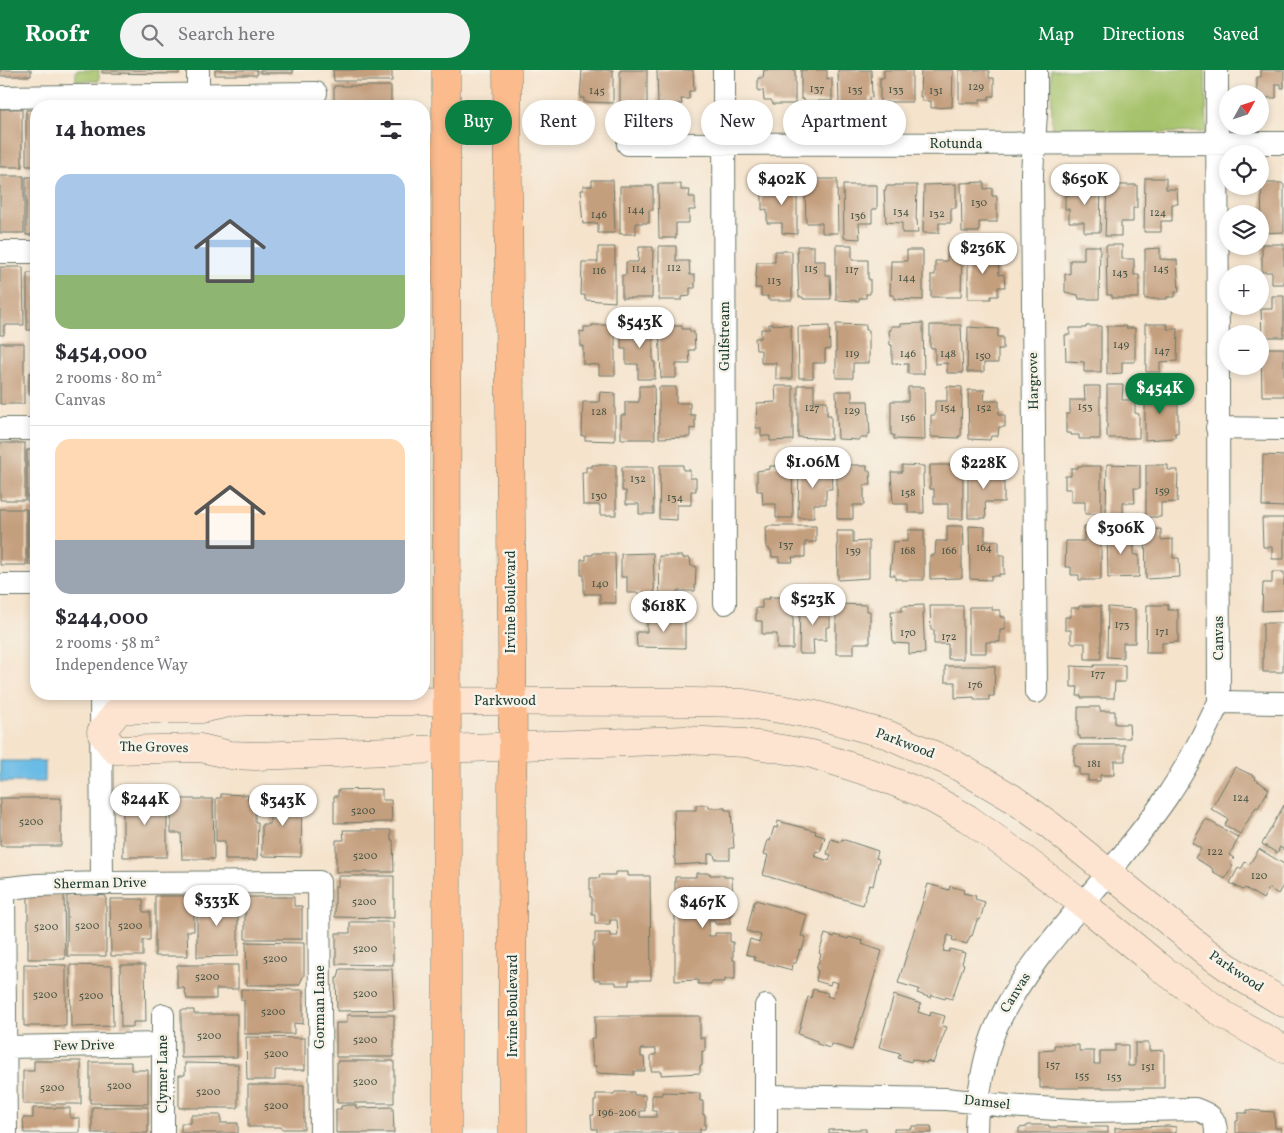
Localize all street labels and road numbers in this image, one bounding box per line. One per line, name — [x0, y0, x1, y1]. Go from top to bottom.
street label: Rotunda — [930, 135, 982, 154]
street label: Gulfstream — [716, 301, 735, 371]
street label: Hargrove — [1024, 352, 1044, 410]
street label: Irvine Boulevard — [502, 550, 521, 654]
street label: Canvas — [1210, 616, 1229, 660]
street label: Parkwood — [474, 692, 536, 711]
street label: Parkwood — [873, 724, 937, 764]
street label: The Groves — [119, 738, 189, 758]
street label: Sherman Drive — [53, 874, 147, 894]
street label: Parkwood — [1205, 947, 1267, 997]
street label: Irvine Boulevard — [504, 954, 523, 1058]
street label: Gorman Lane — [311, 965, 330, 1049]
street label: Canvas — [996, 969, 1036, 1017]
street label: Clymer Lane — [154, 1034, 173, 1113]
street label: Few Drive — [53, 1036, 115, 1056]
street label: Damsel — [963, 1091, 1011, 1115]

